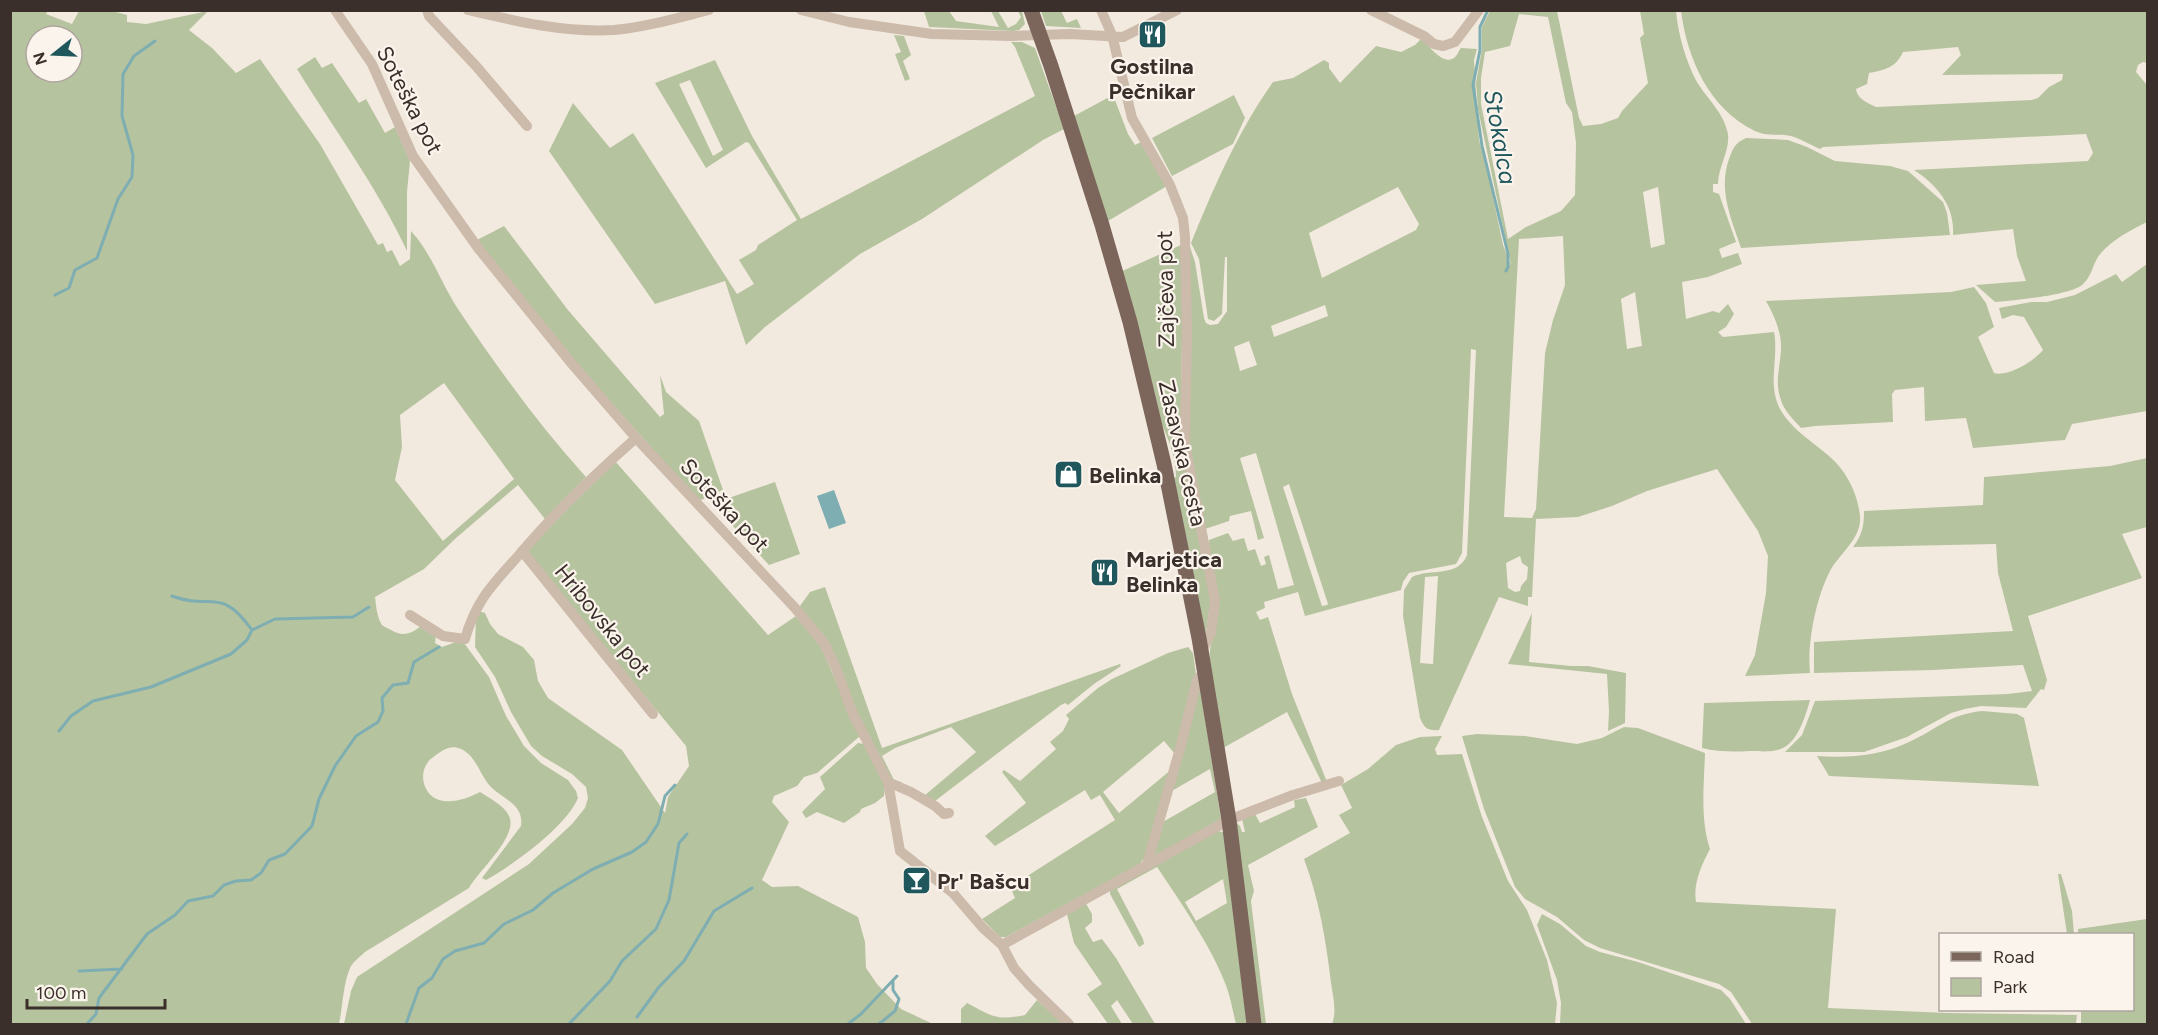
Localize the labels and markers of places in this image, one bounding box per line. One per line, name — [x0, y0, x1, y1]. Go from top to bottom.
restaurant icon: Gostilna Pečnikar — [1136, 18, 1168, 50]
place label: Gostilna Pečnikar — [1109, 53, 1196, 105]
shop icon: Belinka — [1052, 459, 1084, 491]
place label: Belinka — [1089, 462, 1161, 489]
place label: Marjetica Belinka — [1126, 546, 1222, 598]
restaurant icon: Marjetica Belinka — [1089, 556, 1121, 588]
bar icon: Pr' Bašcu — [900, 865, 932, 897]
place label: Pr' Bašcu — [937, 868, 1029, 895]

